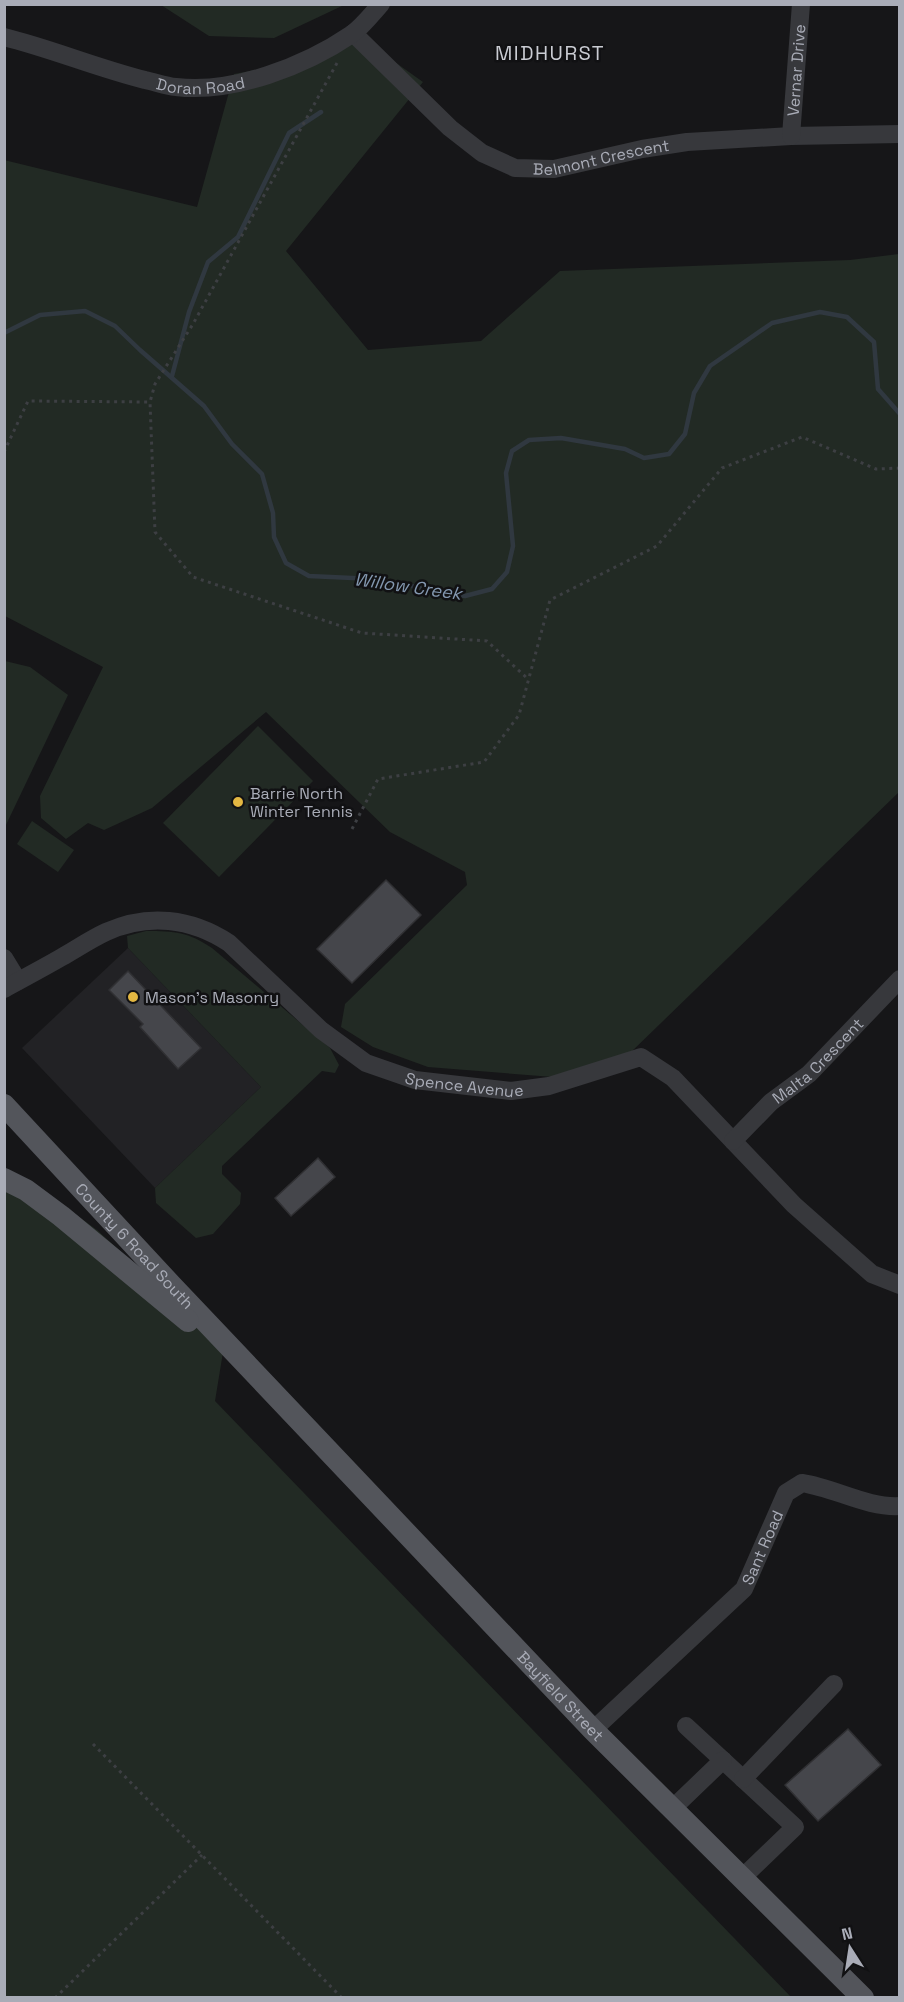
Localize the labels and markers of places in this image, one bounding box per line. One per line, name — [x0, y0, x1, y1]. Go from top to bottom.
place label: Barrie North Winter Tennis — [250, 783, 353, 822]
marker: Barrie North Winter Tennis — [231, 795, 245, 809]
place label: Mason's Masonry — [145, 987, 279, 1008]
marker: Mason's Masonry — [126, 990, 140, 1004]

